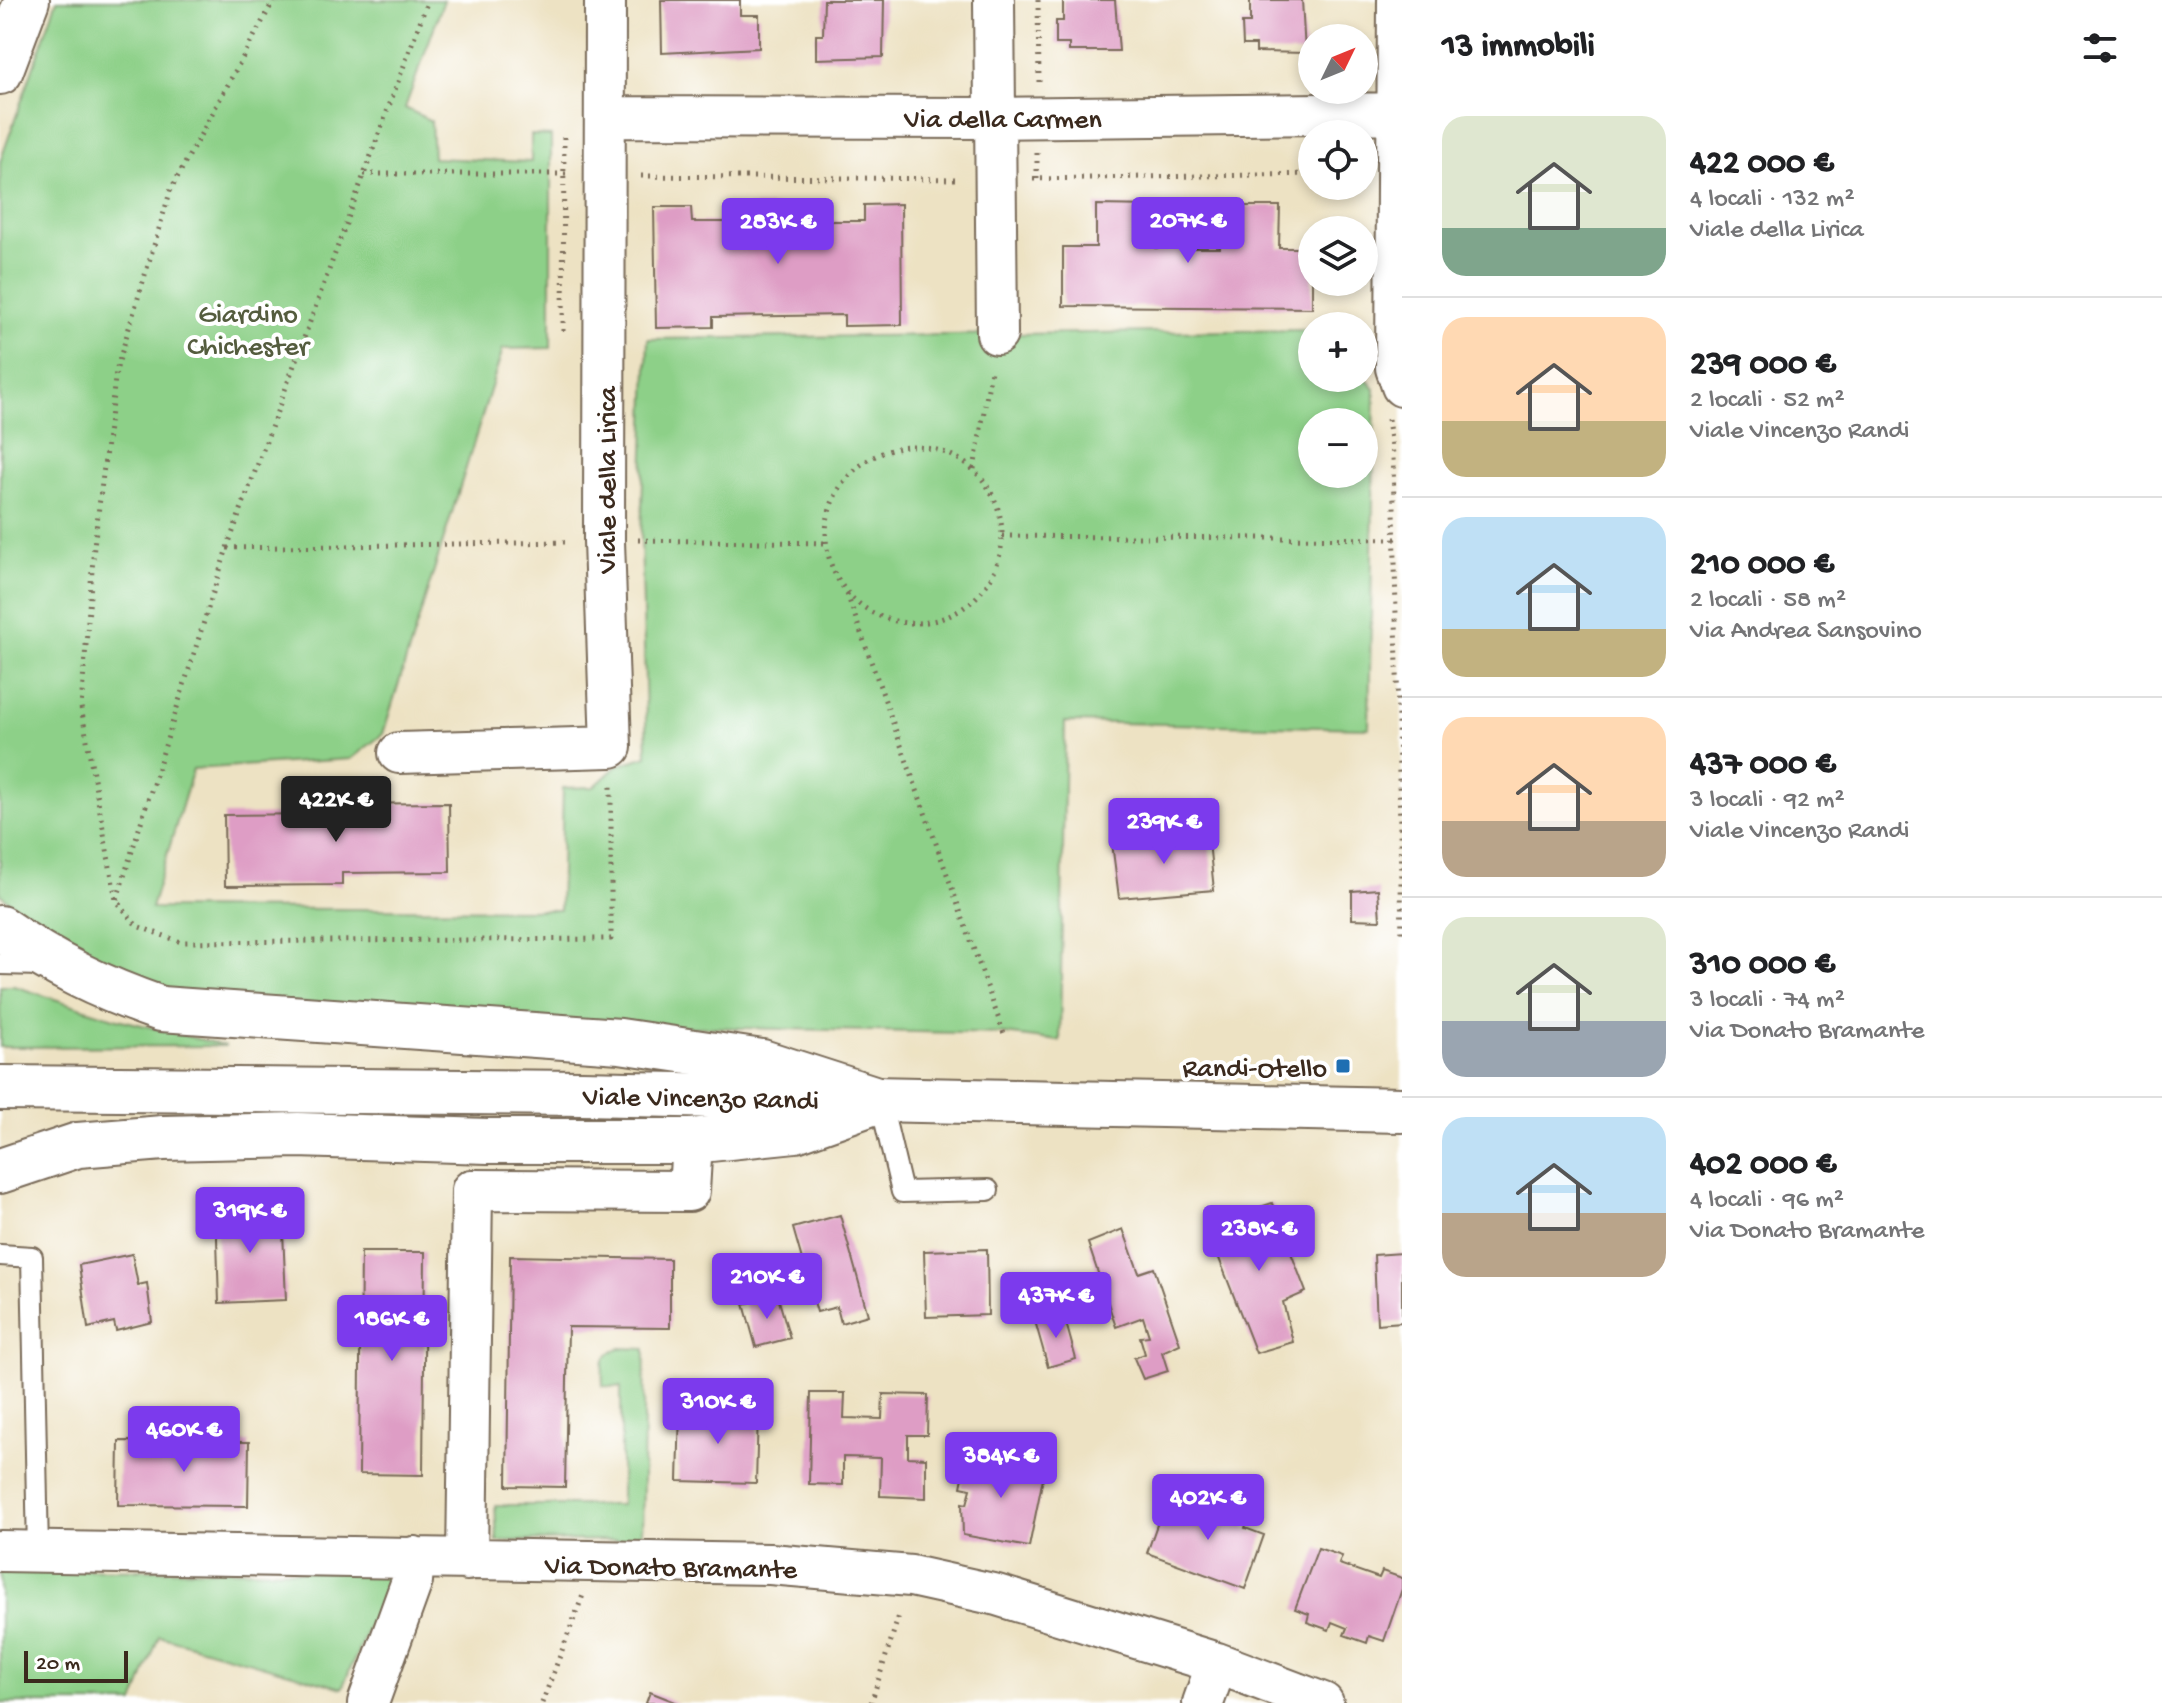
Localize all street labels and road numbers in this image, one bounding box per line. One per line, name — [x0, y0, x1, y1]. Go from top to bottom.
street label: Via della Carmen — [903, 105, 1102, 138]
street label: Viale della Lirica — [593, 385, 626, 575]
street label: Viale Vincenzo Randi — [582, 1082, 819, 1119]
street label: Via Donato Bramante — [543, 1551, 798, 1588]

